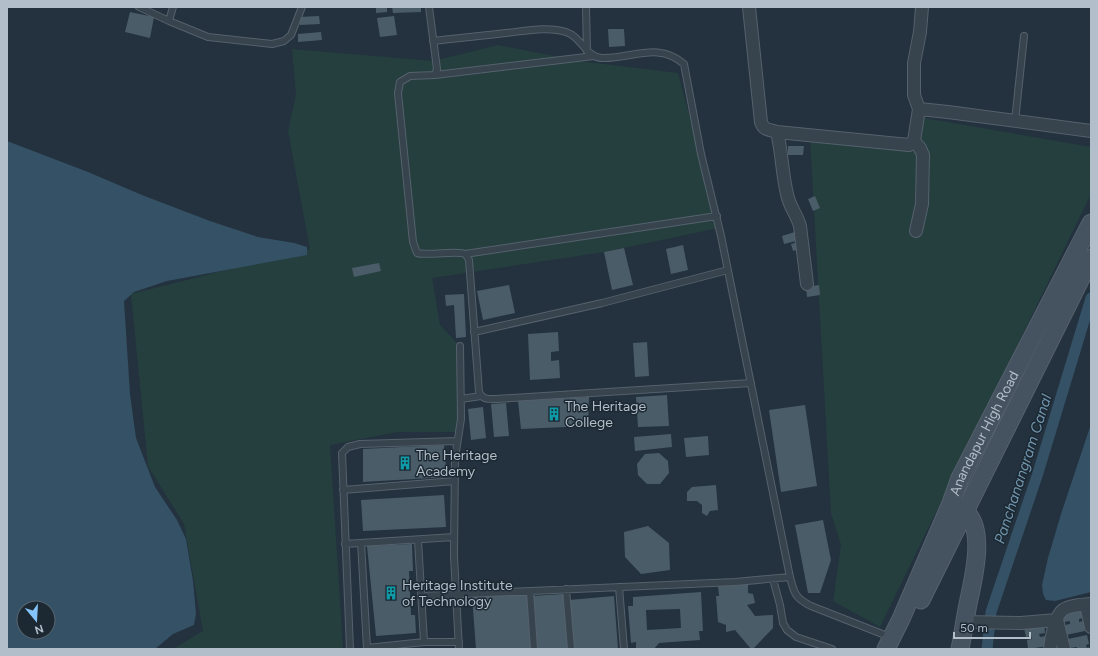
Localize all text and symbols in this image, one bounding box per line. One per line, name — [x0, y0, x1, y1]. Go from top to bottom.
street label: Anandapur High Road — [946, 368, 1023, 498]
water label: Panchanangram Canal — [990, 391, 1056, 546]
place label: The Heritage College — [565, 398, 646, 431]
building icon: The Heritage College — [546, 406, 562, 422]
place label: The Heritage Academy — [416, 447, 497, 480]
building icon: The Heritage Academy — [397, 455, 413, 471]
place label: Heritage Institute of Technology — [402, 577, 513, 610]
building icon: Heritage Institute of Technology — [383, 585, 399, 601]
north arrow — [16, 600, 56, 640]
scale bar — [954, 614, 1030, 640]
text: 50 m — [960, 621, 988, 635]
text: N — [33, 622, 45, 637]

